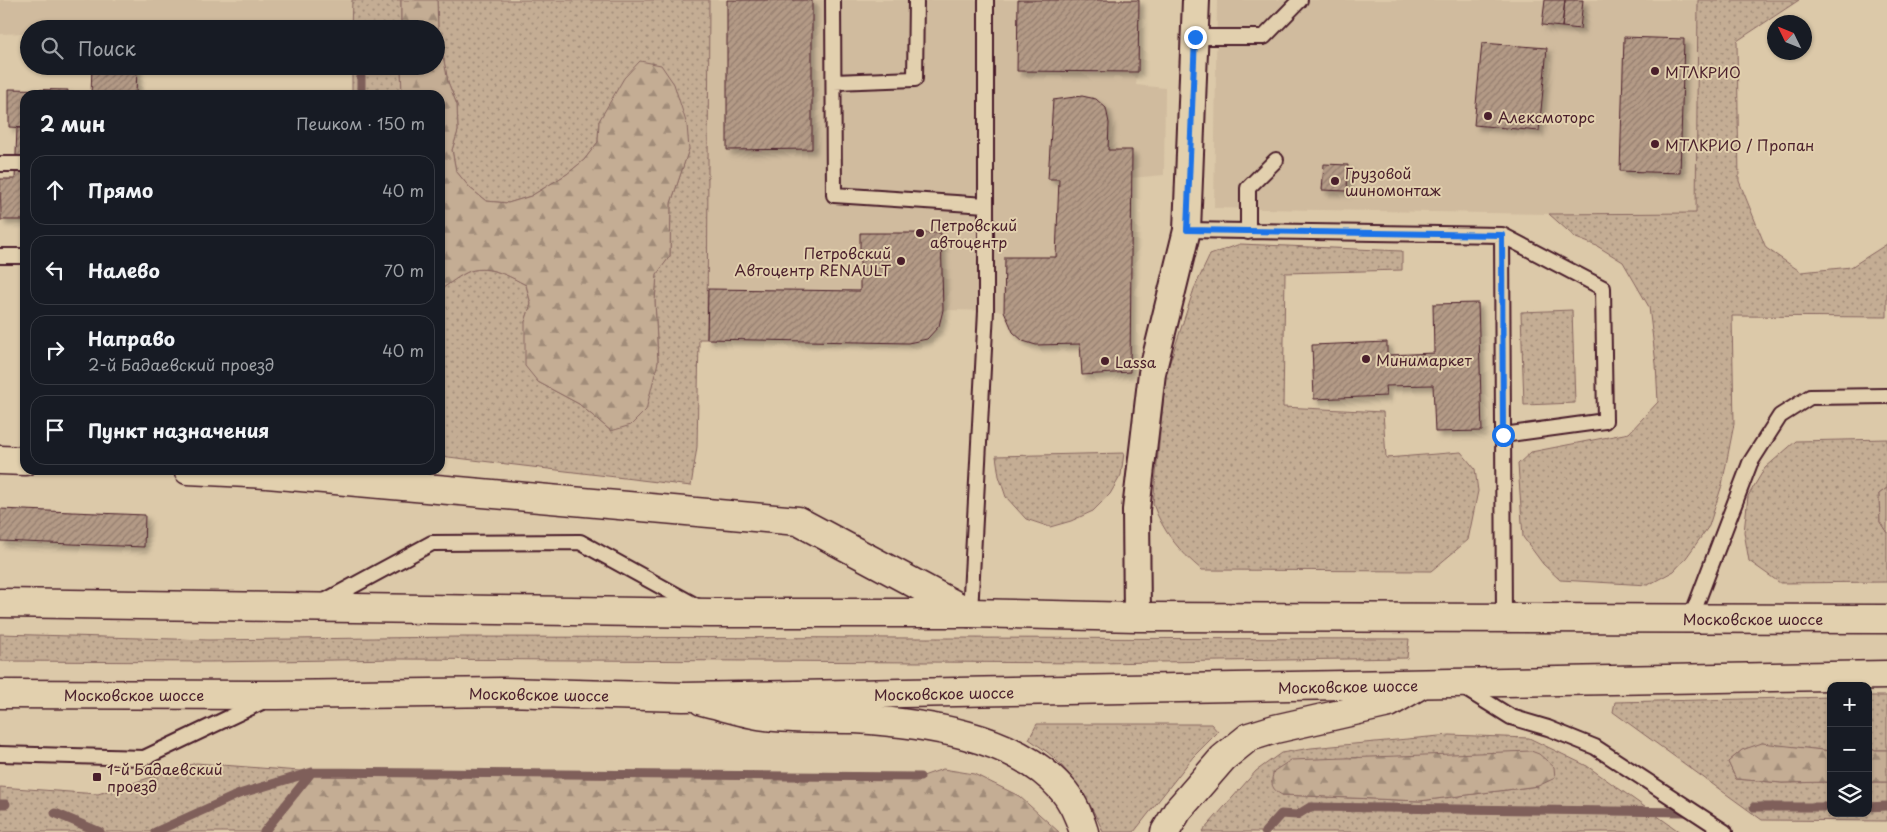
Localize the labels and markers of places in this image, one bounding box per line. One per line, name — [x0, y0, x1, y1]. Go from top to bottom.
place label: МТЛКРИО — [1665, 60, 1741, 83]
marker: МТЛКРИО — [1649, 65, 1661, 77]
place label: Алексмоторс — [1498, 105, 1595, 128]
marker: Алексмоторс — [1482, 110, 1494, 122]
place label: МТЛКРИО / Пропан — [1665, 133, 1814, 156]
marker: МТЛКРИО / Пропан — [1649, 138, 1661, 150]
place label: Грузовой шиномонтаж — [1345, 161, 1441, 201]
marker: Грузовой шиномонтаж — [1329, 175, 1341, 187]
place label: Петровский автоцентр — [930, 213, 1017, 253]
marker: Петровский автоцентр — [914, 227, 926, 239]
place label: Петровский Автоцентр RENAULT — [735, 241, 892, 281]
marker: Петровский Автоцентр RENAULT — [895, 255, 907, 267]
place label: Минимаркет — [1376, 348, 1472, 371]
place label: Lassa — [1115, 350, 1157, 373]
marker: Минимаркет — [1360, 353, 1372, 365]
marker: Lassa — [1099, 355, 1111, 367]
place label: 1-й Бадаевский проезд — [107, 757, 223, 797]
marker: 1-й Бадаевский проезд — [91, 771, 103, 783]

